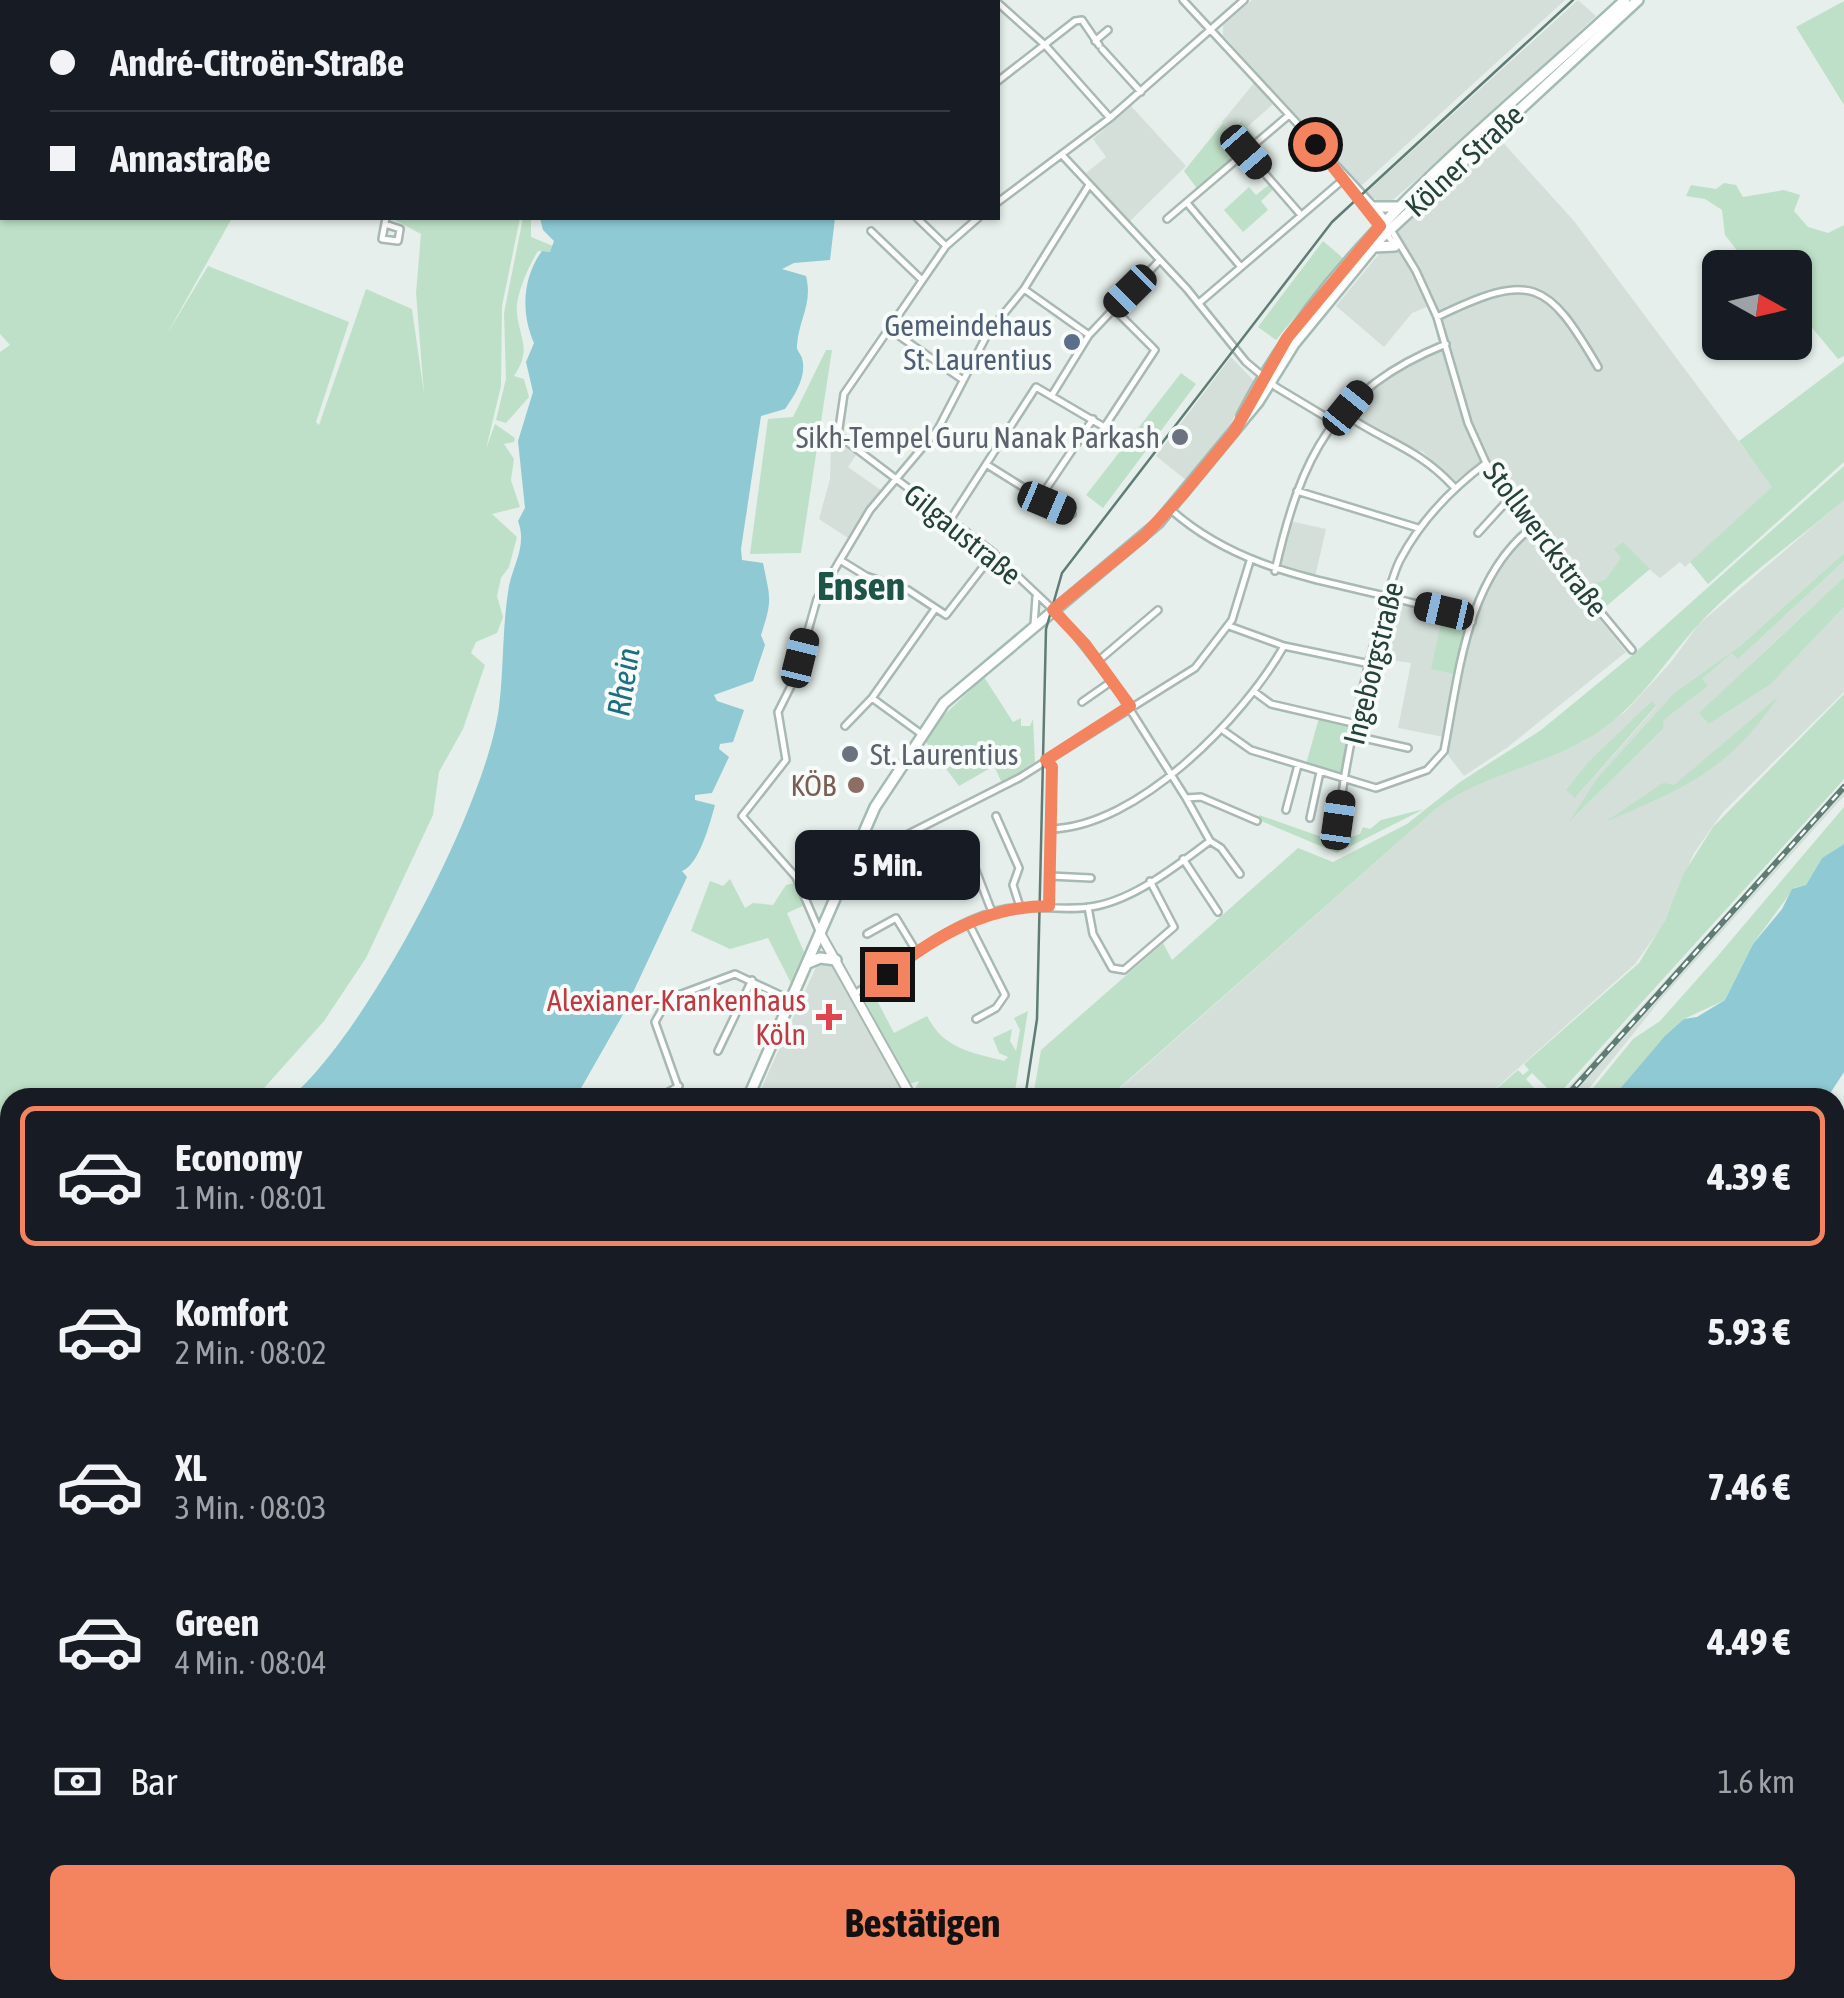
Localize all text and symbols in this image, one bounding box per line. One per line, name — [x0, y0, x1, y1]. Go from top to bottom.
text: André-Citroën-Straße — [110, 41, 404, 84]
street label: Kölner Straße — [1398, 97, 1530, 223]
car — [1215, 120, 1277, 184]
route start — [1293, 122, 1338, 167]
text: Annastraße — [110, 137, 271, 180]
north arrow — [1702, 250, 1812, 360]
map controls — [1702, 250, 1812, 360]
car — [1098, 259, 1162, 323]
place label: Gemeindehaus St. Laurentius — [884, 308, 1052, 376]
marker: Gemeindehaus St. Laurentius — [1061, 331, 1083, 353]
car — [1317, 375, 1379, 441]
place label: Sikh-Tempel Guru Nanak Parkash — [796, 420, 1160, 454]
marker: Sikh-Tempel Guru Nanak Parkash — [1169, 426, 1191, 448]
street label: Stollwerckstraße — [1477, 455, 1615, 623]
street label: Gilgaustraße — [898, 477, 1028, 591]
car — [1014, 477, 1080, 529]
district label: Ensen — [817, 563, 905, 608]
street label: Ingeborgstraße — [1336, 578, 1410, 748]
car — [1411, 590, 1477, 632]
car — [778, 625, 822, 691]
water label: Rhein — [599, 645, 647, 719]
place label: St. Laurentius — [870, 737, 1018, 771]
marker: St. Laurentius — [839, 743, 861, 765]
place label: KÖB — [790, 768, 836, 802]
marker: KÖB — [845, 774, 867, 796]
car — [1319, 788, 1357, 852]
callout: 5 Min. — [794, 829, 980, 899]
text: 5 Min. — [853, 846, 922, 883]
route end — [865, 952, 910, 997]
place label: Alexianer-Krankenhaus Köln — [547, 983, 806, 1051]
marker: Alexianer-Krankenhaus Köln — [816, 1004, 842, 1030]
icon: car — [55, 1131, 145, 1221]
text: Economy — [175, 1136, 302, 1179]
text: 4.39 € — [1707, 1155, 1790, 1198]
text: 1 Min. · 08:01 — [175, 1179, 327, 1216]
icon: car — [55, 1286, 145, 1376]
text: Komfort — [175, 1291, 288, 1334]
text: 5.93 € — [1707, 1310, 1790, 1353]
text: 2 Min. · 08:02 — [175, 1334, 327, 1371]
icon: car — [55, 1441, 145, 1531]
text: XL — [175, 1446, 207, 1489]
text: 7.46 € — [1707, 1465, 1790, 1508]
text: 3 Min. · 08:03 — [175, 1489, 327, 1526]
icon: car — [55, 1596, 145, 1686]
text: Green — [175, 1601, 259, 1644]
text: 4.49 € — [1707, 1620, 1790, 1663]
text: 4 Min. · 08:04 — [175, 1644, 327, 1681]
icon: cash — [50, 1754, 105, 1809]
text: Bar — [130, 1760, 177, 1803]
text: 1.6 km — [1718, 1763, 1795, 1800]
button: Bestätigen — [50, 1865, 1795, 1980]

